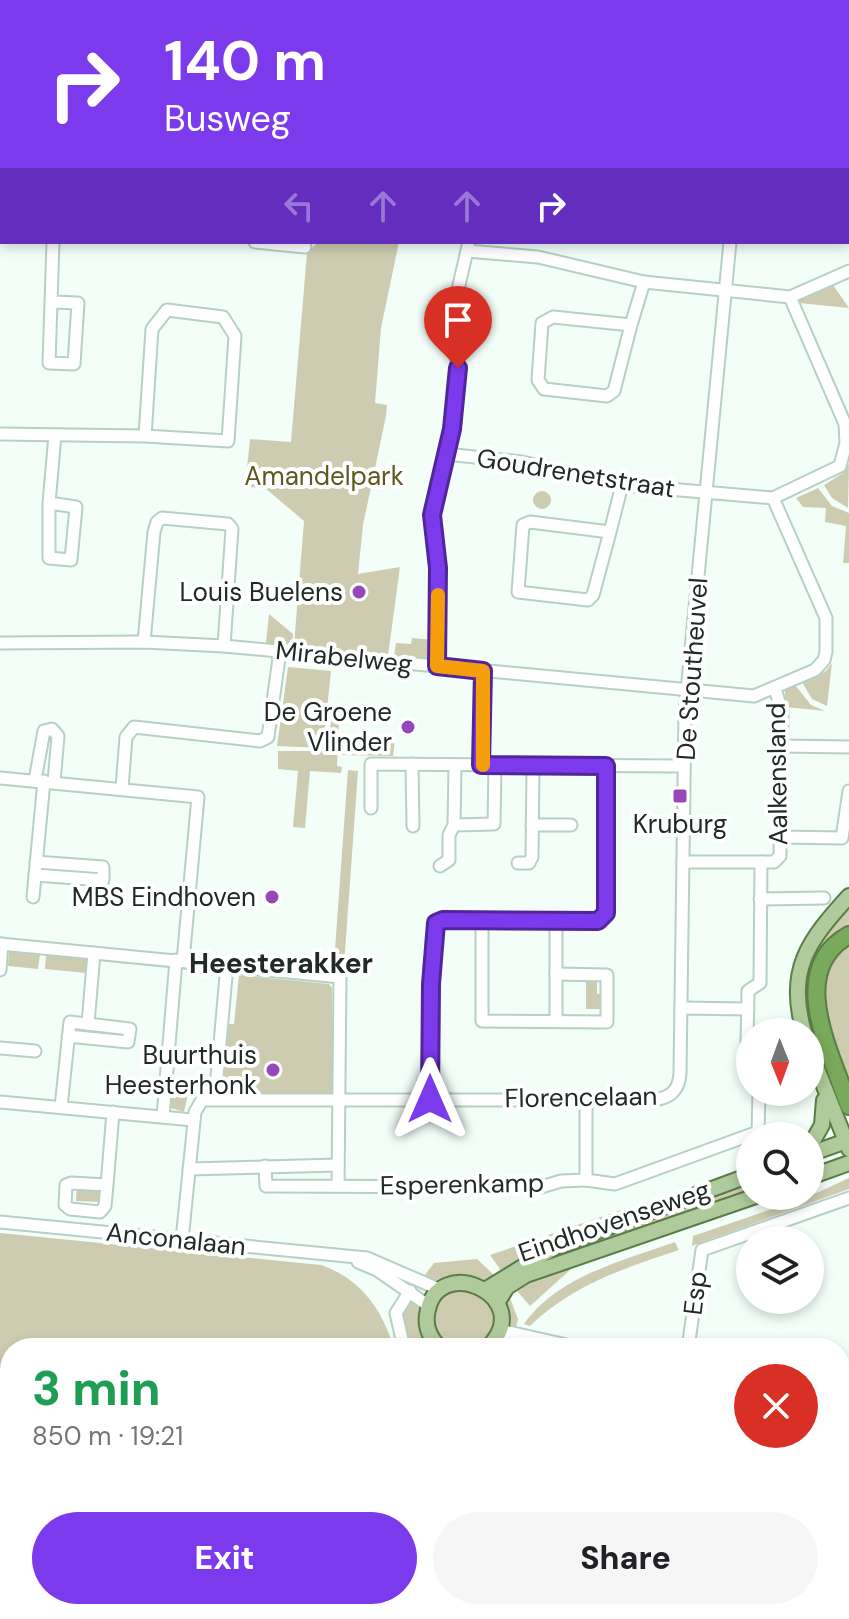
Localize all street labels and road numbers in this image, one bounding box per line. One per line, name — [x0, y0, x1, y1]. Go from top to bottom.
street label: Goudrenetstraat — [475, 441, 677, 505]
street label: De Stoutheuvel — [669, 576, 715, 762]
street label: Mirabelweg — [274, 633, 414, 681]
street label: Aalkensland — [759, 702, 795, 846]
street label: Florencelaan — [504, 1079, 658, 1115]
street label: Esperenkamp — [380, 1166, 544, 1202]
street label: Eindhovenseweg — [514, 1172, 714, 1270]
street label: Anconalaan — [104, 1215, 248, 1263]
street label: Esp — [675, 1269, 715, 1317]

